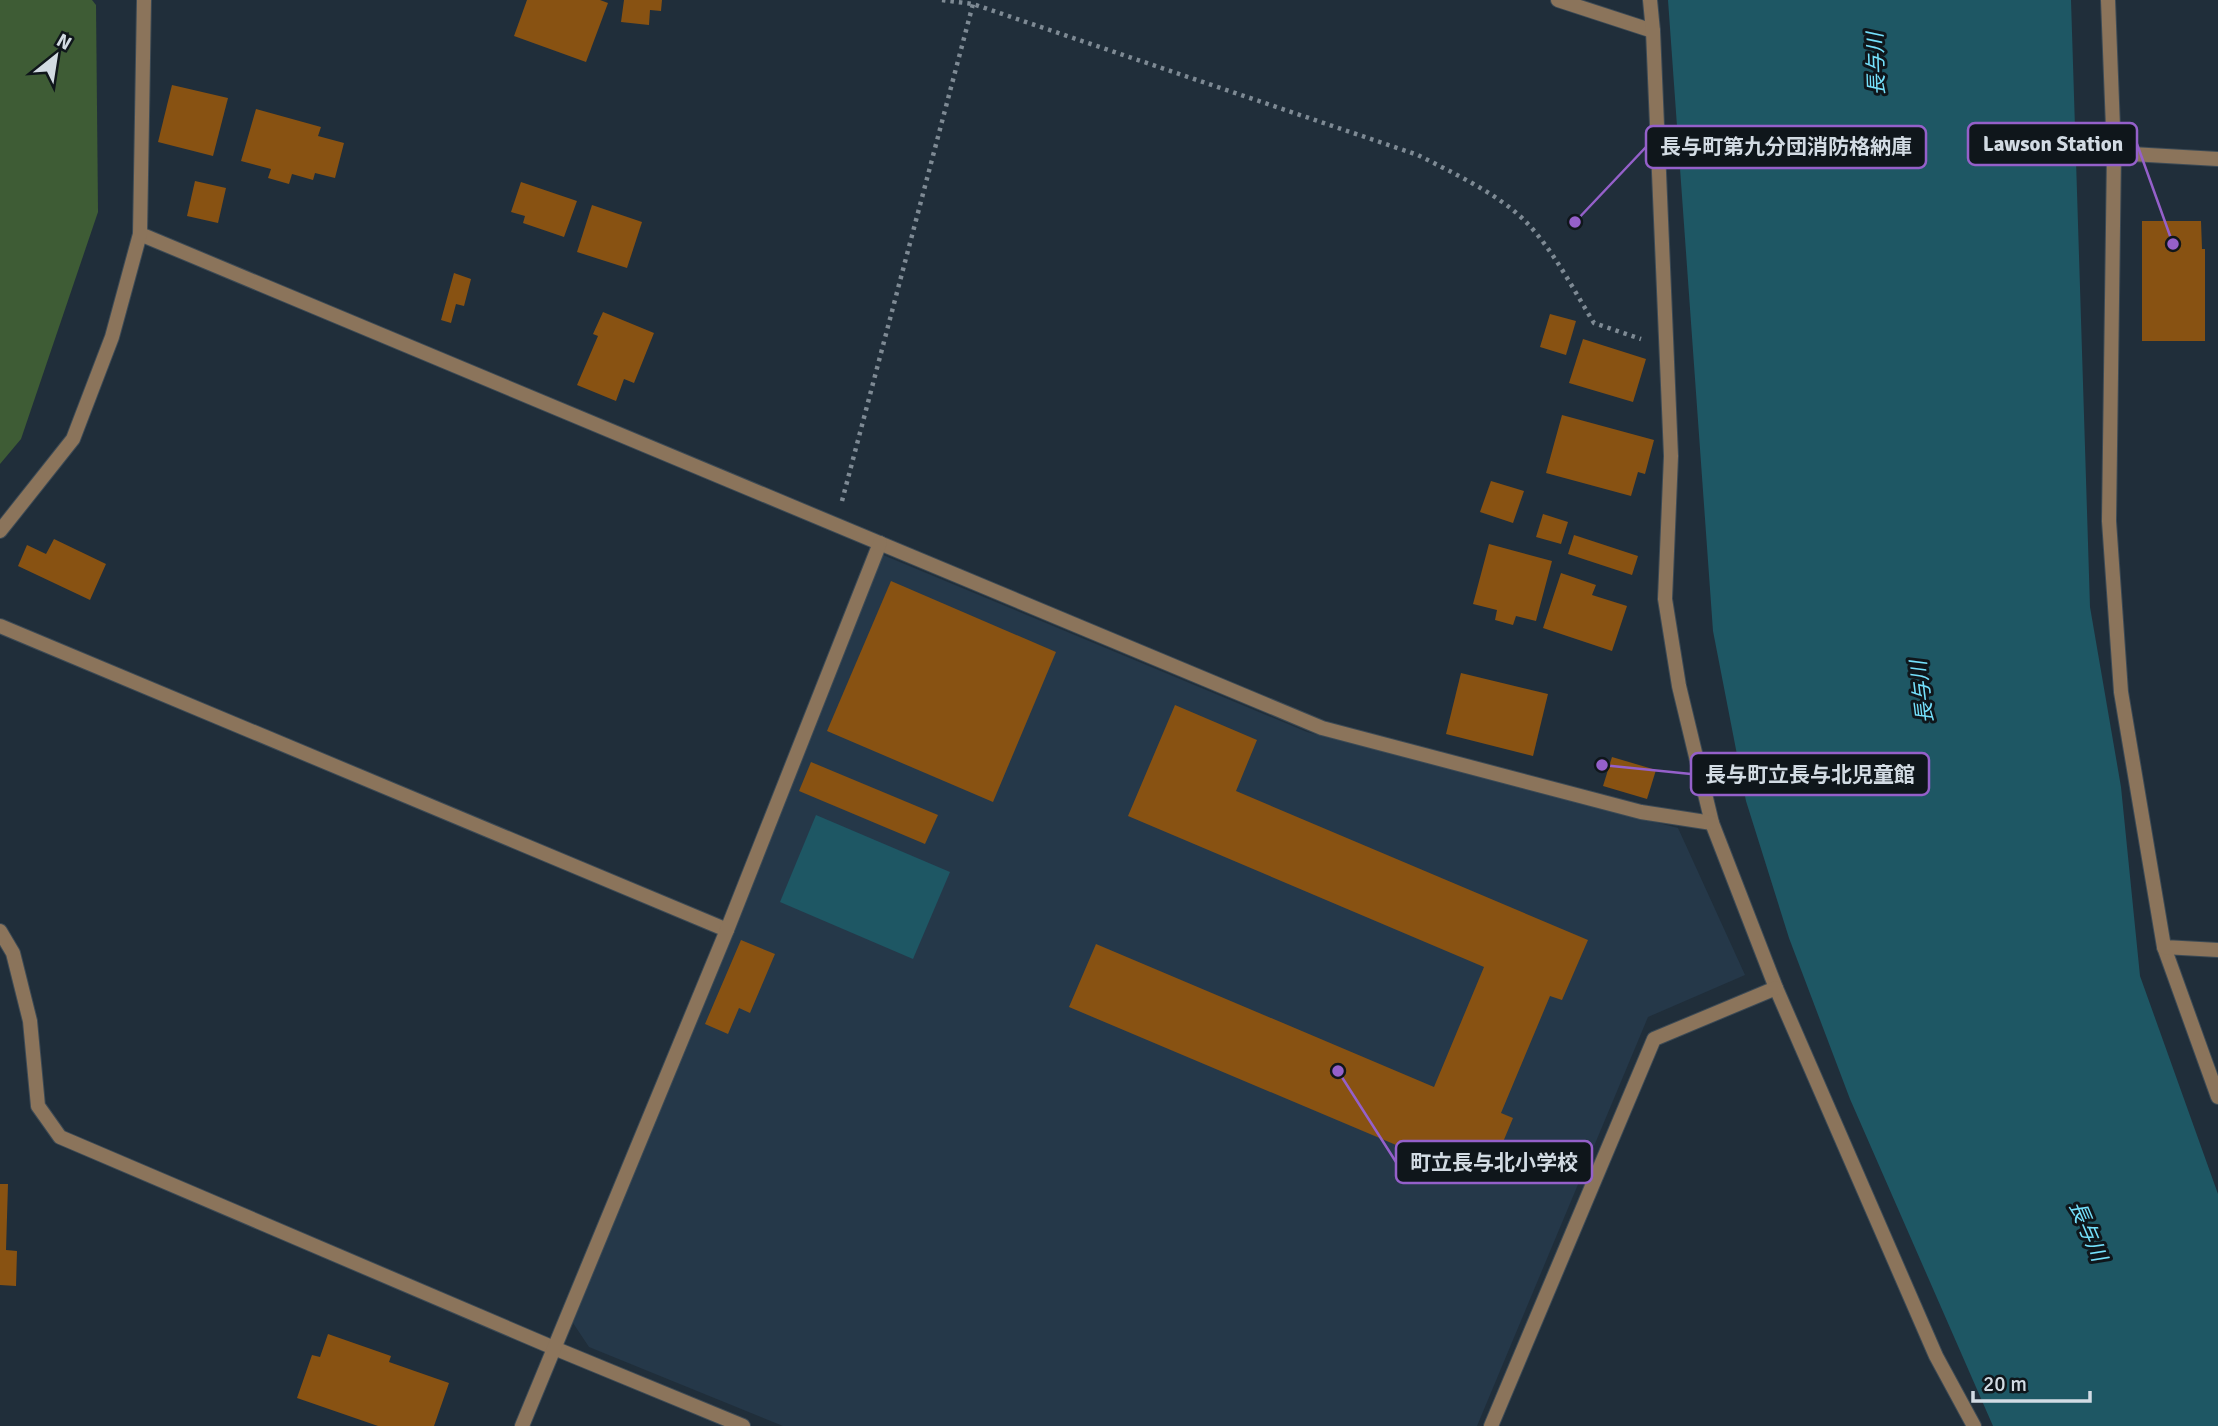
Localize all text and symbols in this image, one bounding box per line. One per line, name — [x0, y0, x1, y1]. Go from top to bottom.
north arrow — [21, 21, 91, 91]
text: N — [52, 28, 76, 56]
water label: 長与川 — [1862, 30, 1890, 96]
callout: Lawson Station — [1968, 123, 2137, 165]
callout: 長与町第九分団消防格納庫 — [1646, 126, 1926, 168]
text: Lawson Station — [1983, 131, 2123, 157]
text: 長与町第九分団消防格納庫 — [1660, 134, 1912, 160]
water label: 長与川 — [1905, 657, 1939, 725]
callout: 長与町立長与北児童館 — [1691, 753, 1929, 795]
text: 長与町立長与北児童館 — [1705, 762, 1915, 788]
callout: 町立長与北小学校 — [1396, 1141, 1592, 1183]
text: 町立長与北小学校 — [1410, 1150, 1578, 1176]
water label: 長与川 — [2064, 1197, 2113, 1267]
scale bar — [1973, 1360, 2090, 1404]
text: 20 m — [1983, 1371, 2027, 1397]

